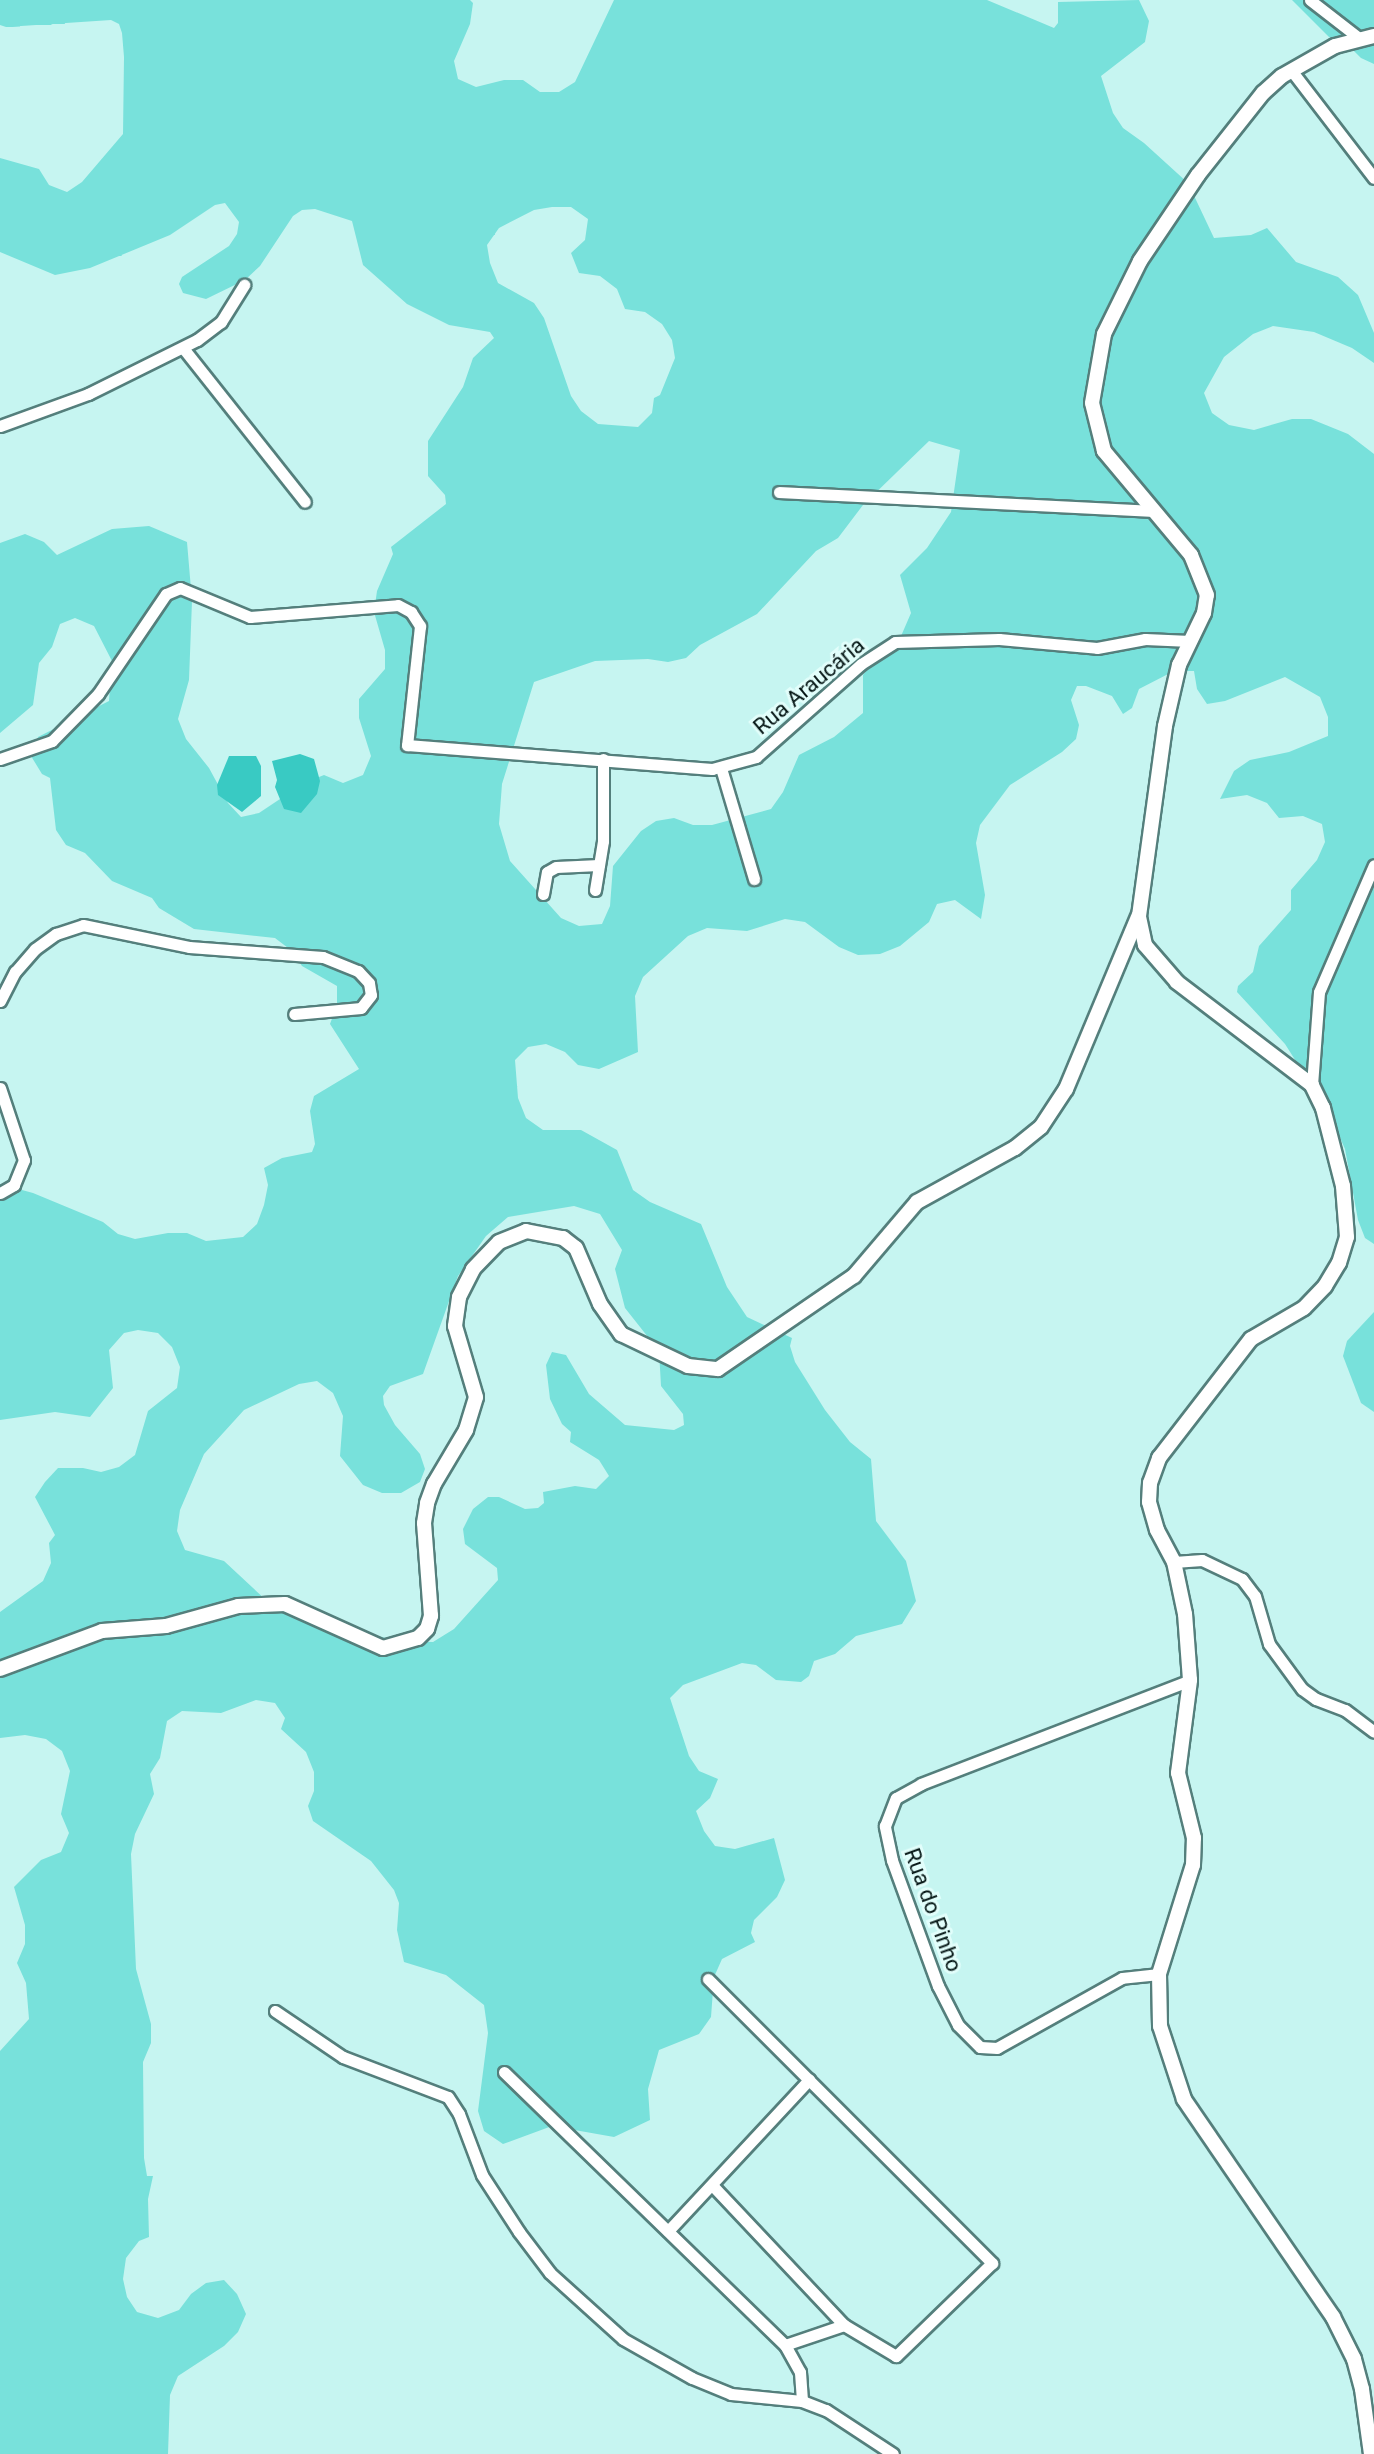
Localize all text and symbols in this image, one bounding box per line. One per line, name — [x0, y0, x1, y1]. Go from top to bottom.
street label: Rua Araucária — [748, 632, 870, 740]
street label: Rua do Pinho — [898, 1845, 968, 1975]

